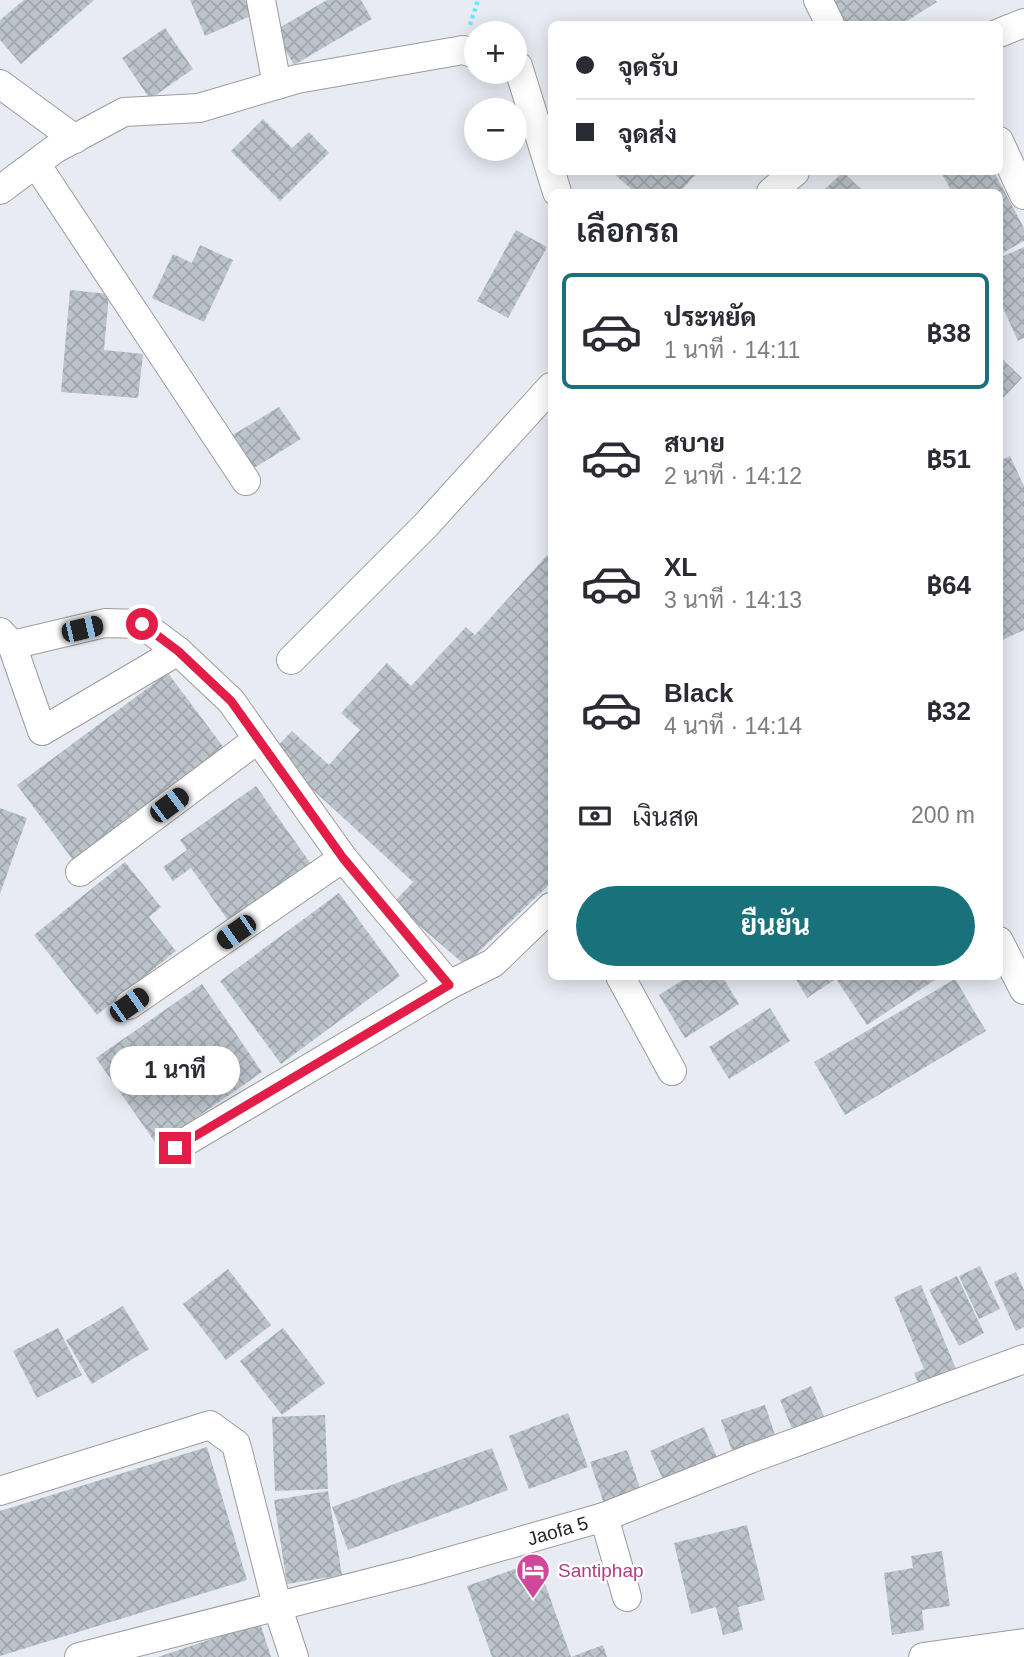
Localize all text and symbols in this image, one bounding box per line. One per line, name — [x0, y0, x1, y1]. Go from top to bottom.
map controls — [464, 21, 527, 161]
button: + — [464, 21, 527, 84]
text: จุดรับ — [618, 52, 679, 82]
button: − — [464, 98, 527, 161]
text: จุดส่ง — [618, 119, 677, 149]
text: เลือกรถ — [576, 213, 679, 249]
icon: car — [580, 300, 643, 363]
text: ประหยัด — [664, 302, 757, 332]
text: ฿38 — [926, 318, 971, 348]
text: 1 นาที · 14:11 — [664, 337, 800, 363]
icon: car — [580, 426, 643, 489]
text: สบาย — [664, 428, 725, 458]
text: ฿51 — [926, 444, 971, 474]
text: 2 นาที · 14:12 — [664, 463, 802, 489]
icon: car — [580, 552, 643, 615]
text: XL — [664, 552, 697, 582]
text: ฿64 — [926, 570, 971, 600]
text: 3 นาที · 14:13 — [664, 587, 802, 613]
route start — [126, 608, 158, 640]
car — [60, 614, 105, 644]
icon: car — [580, 678, 643, 741]
text: Black — [664, 678, 733, 708]
text: ฿32 — [926, 696, 971, 726]
text: 4 นาที · 14:14 — [664, 713, 802, 739]
car — [146, 784, 193, 826]
icon: cash — [576, 797, 614, 835]
text: เงินสด — [632, 802, 699, 832]
text: 200 m — [911, 802, 975, 828]
button: ยืนยัน — [576, 886, 975, 966]
car — [213, 911, 260, 953]
car — [106, 984, 153, 1026]
callout: 1 นาที — [110, 1046, 240, 1096]
text: 1 นาที — [144, 1057, 206, 1083]
route end — [159, 1132, 191, 1164]
street label: Jaofa 5 — [525, 1512, 590, 1550]
hotel icon: Santiphap — [514, 1551, 552, 1600]
place label: Santiphap — [558, 1560, 644, 1581]

